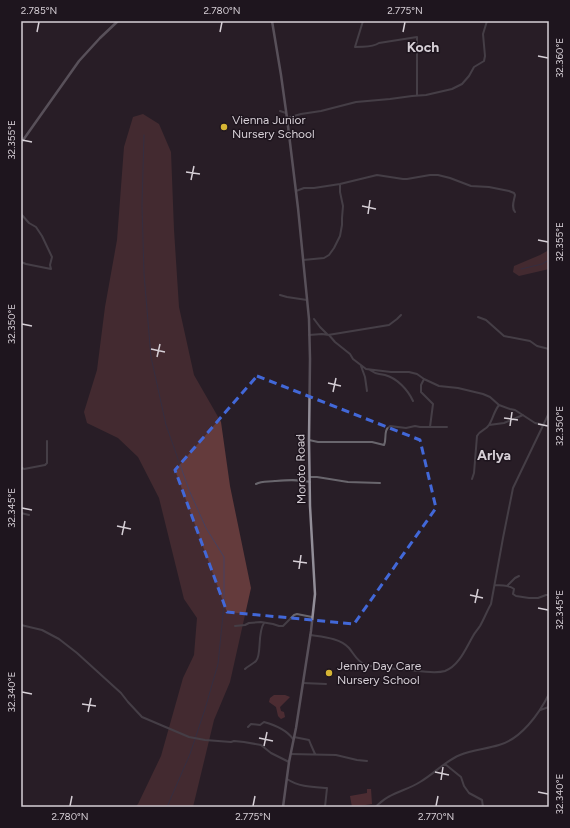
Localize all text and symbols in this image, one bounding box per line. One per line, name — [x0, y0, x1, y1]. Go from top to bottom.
text: 2.785°N — [21, 4, 57, 17]
text: 2.780°N — [203, 4, 241, 17]
text: 2.775°N — [387, 4, 423, 17]
text: 32.360°E — [553, 38, 566, 78]
district label: Koch — [407, 39, 439, 56]
place label: Vienna Junior Nursery School — [232, 113, 315, 141]
text: 32.355°E — [5, 120, 18, 160]
marker: Vienna Junior Nursery School — [219, 122, 229, 132]
text: 32.355°E — [553, 222, 566, 262]
text: 32.350°E — [5, 304, 18, 344]
text: 32.350°E — [553, 406, 566, 446]
street label: Moroto Road — [293, 434, 309, 504]
district label: Arlya — [477, 447, 511, 464]
text: 32.345°E — [5, 488, 18, 528]
text: 32.345°E — [553, 590, 566, 630]
place label: Jenny Day Care Nursery School — [337, 659, 422, 687]
marker: Jenny Day Care Nursery School — [324, 668, 334, 678]
text: 32.340°E — [5, 672, 18, 712]
text: 32.340°E — [553, 774, 566, 814]
text: 2.780°N — [51, 810, 89, 823]
text: 2.775°N — [235, 810, 271, 823]
text: 2.770°N — [418, 810, 454, 823]

